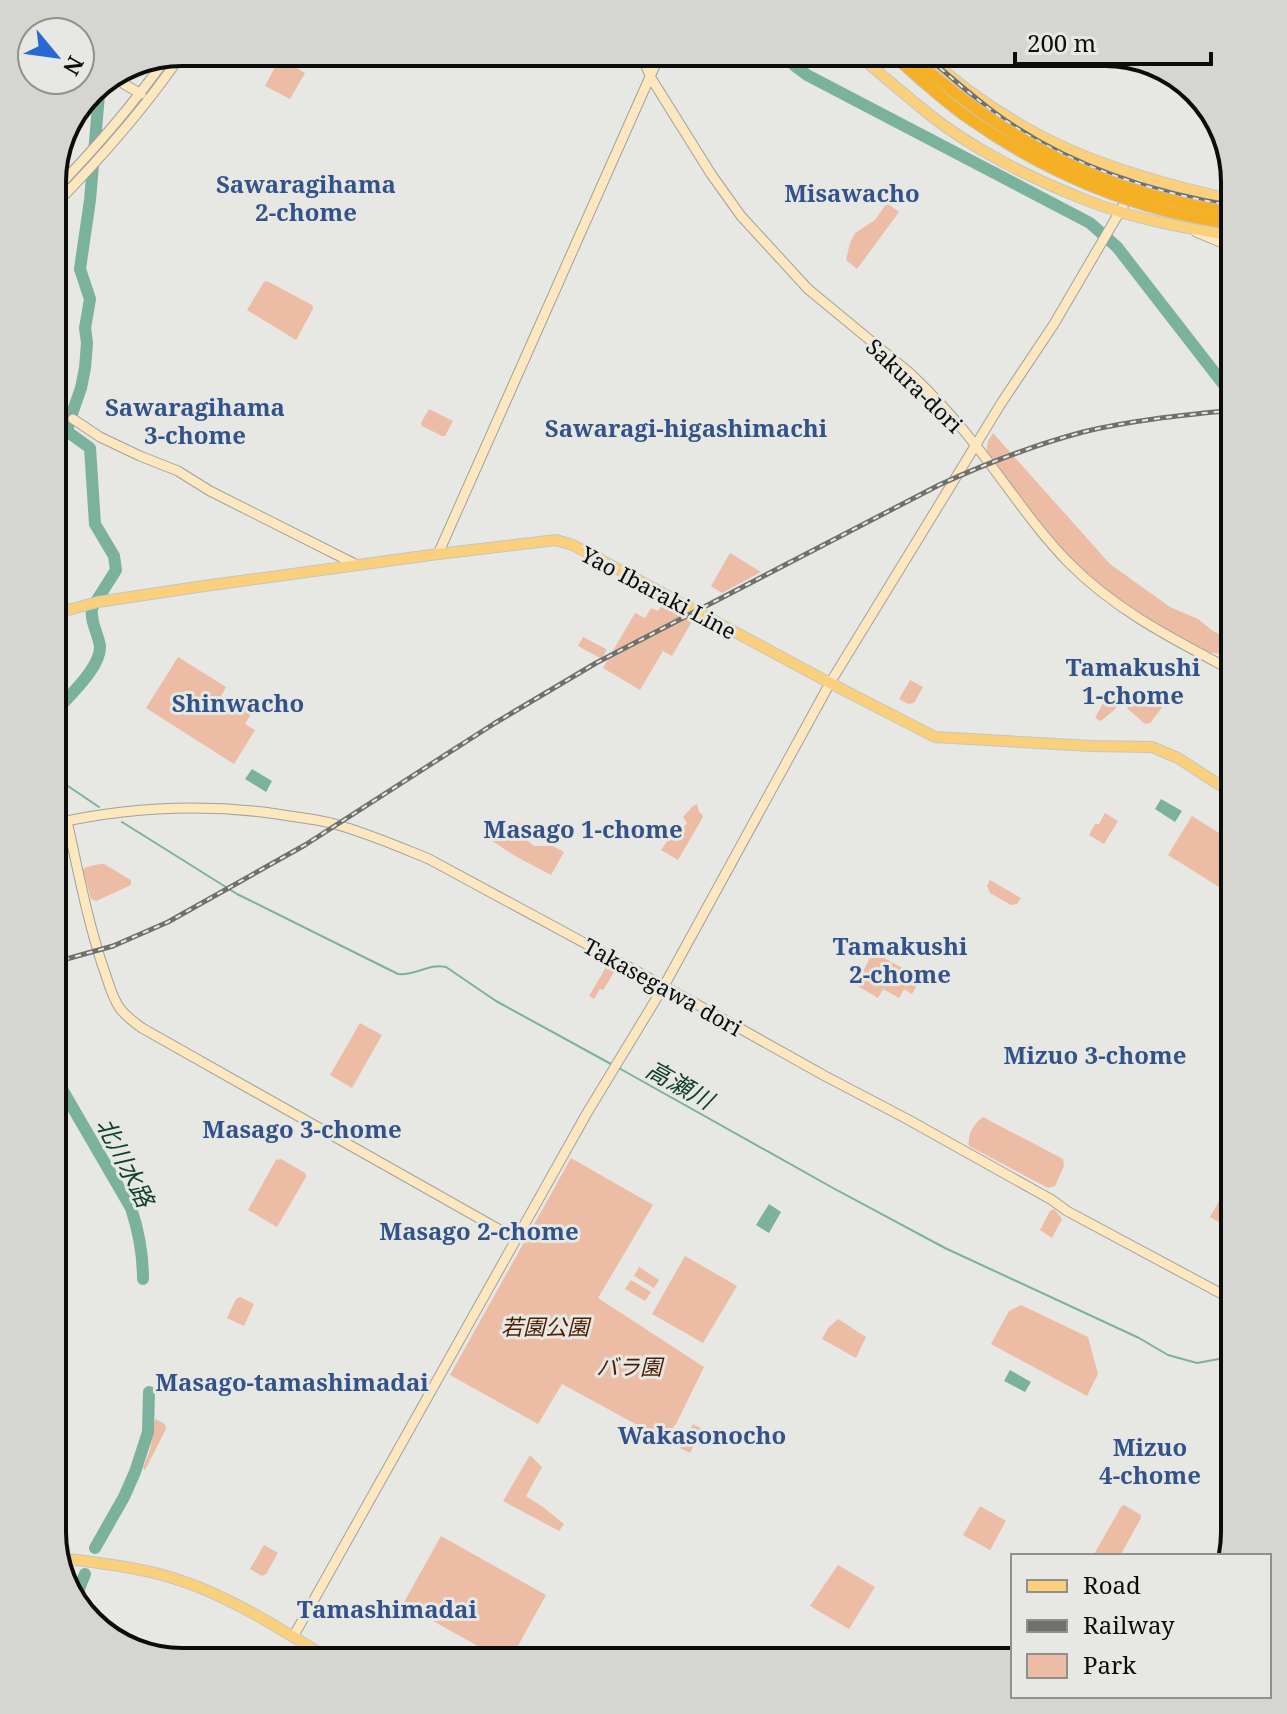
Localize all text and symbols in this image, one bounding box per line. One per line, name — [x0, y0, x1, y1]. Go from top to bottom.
north arrow — [16, 16, 96, 96]
scale bar — [1015, 16, 1211, 66]
text: 200 m — [1027, 26, 1096, 59]
text: N — [57, 51, 92, 81]
district label: Sawaragihama 2-chome — [216, 167, 396, 228]
district label: Misawacho — [784, 176, 920, 209]
street label: Sakura-dori — [860, 331, 970, 439]
district label: Sawaragihama 3-chome — [105, 390, 285, 451]
district label: Sawaragi-higashimachi — [545, 411, 828, 444]
street label: Yao Ibaraki Line — [575, 538, 742, 646]
district label: Tamakushi 1-chome — [1066, 650, 1201, 711]
district label: Shinwacho — [172, 686, 304, 719]
district label: Masago 1-chome — [483, 812, 683, 845]
district label: Tamakushi 2-chome — [833, 929, 968, 990]
street label: Takasegawa dori — [578, 930, 748, 1042]
district label: Mizuo 3-chome — [1004, 1038, 1186, 1071]
water label: 高瀬川 — [641, 1052, 722, 1117]
water label: 北川水路 — [90, 1112, 163, 1214]
district label: Masago 3-chome — [202, 1112, 402, 1145]
district label: Masago 2-chome — [379, 1214, 579, 1247]
park label: 若園公園 — [501, 1311, 592, 1341]
park label: バラ園 — [596, 1351, 665, 1381]
district label: Masago-tamashimadai — [155, 1365, 429, 1398]
district label: Wakasonocho — [618, 1418, 786, 1451]
district label: Mizuo 4-chome — [1099, 1430, 1201, 1491]
legend — [1011, 1554, 1271, 1698]
text: Road — [1083, 1568, 1141, 1601]
district label: Tamashimadai — [297, 1592, 478, 1625]
text: Railway — [1083, 1608, 1175, 1641]
text: Park — [1083, 1648, 1137, 1681]

